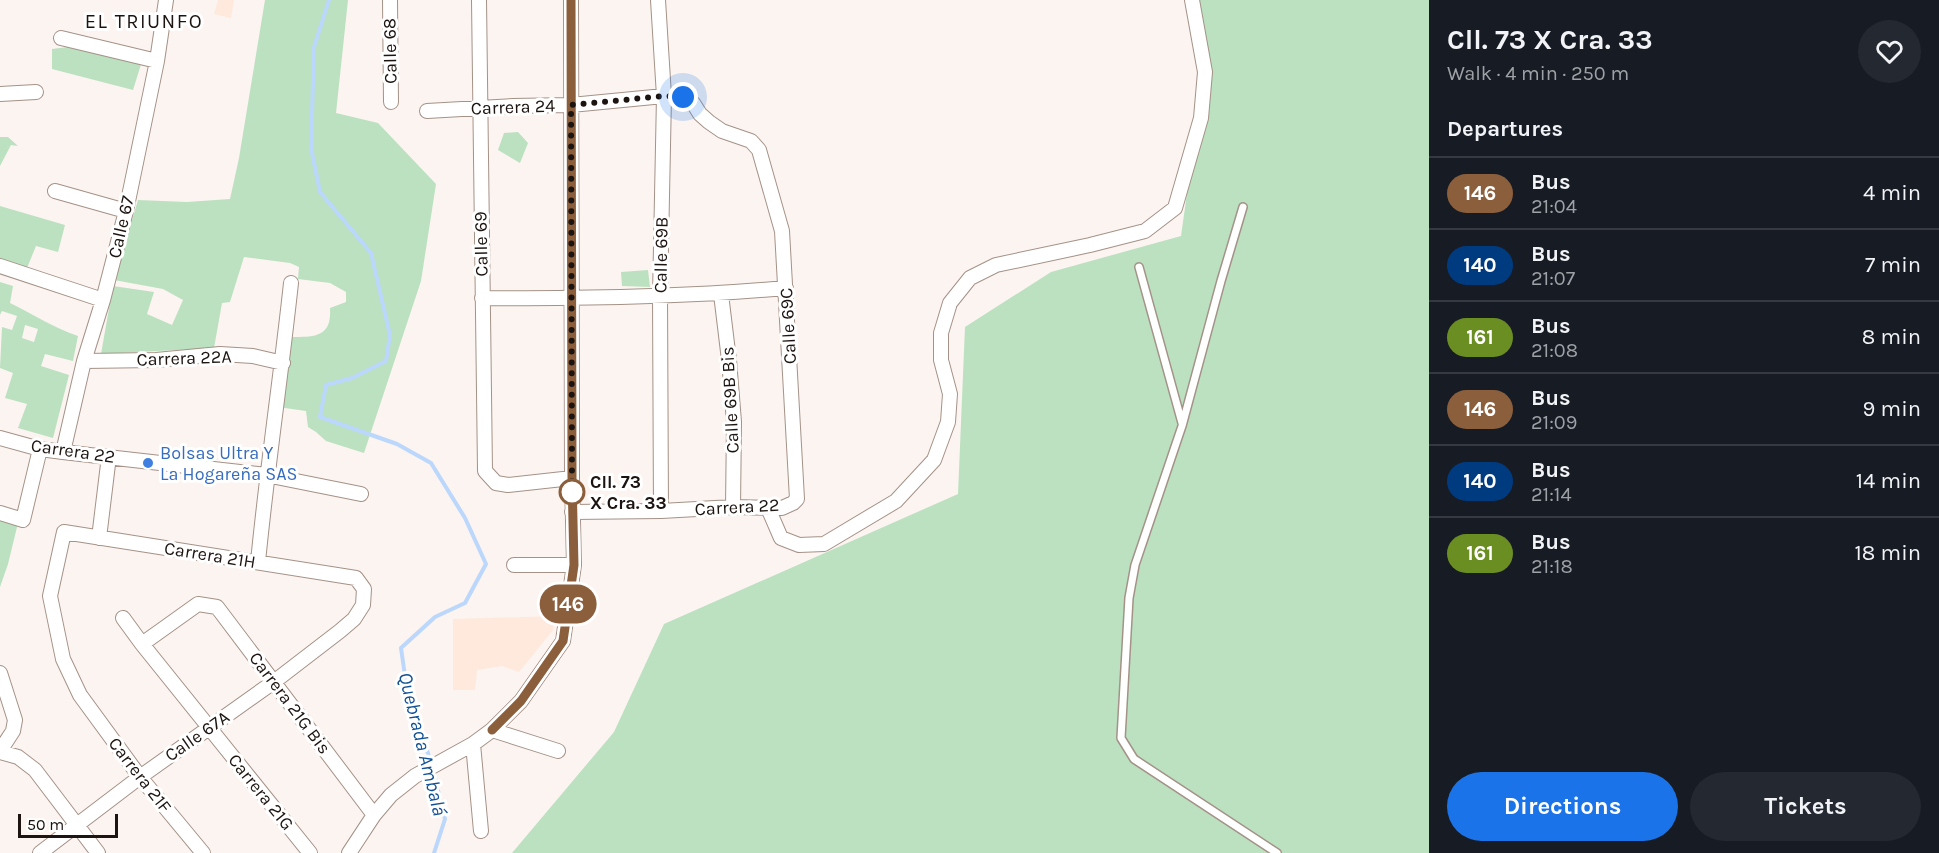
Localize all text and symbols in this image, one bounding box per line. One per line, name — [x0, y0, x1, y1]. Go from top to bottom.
district label: EL TRIUNFO — [85, 10, 203, 33]
street label: Calle 68 — [378, 18, 402, 84]
button: heart — [1858, 20, 1921, 83]
text: Cll. 73 X Cra. 33 — [1447, 23, 1653, 56]
text: Walk · 4 min · 250 m — [1447, 62, 1629, 85]
your location — [668, 82, 698, 112]
street label: Carrera 24 — [470, 95, 556, 119]
text: Departures — [1447, 116, 1563, 142]
text: Bus — [1531, 169, 1571, 195]
text: 4 min — [1863, 180, 1921, 206]
text: 146 — [1464, 181, 1496, 205]
street label: Calle 67 — [103, 193, 139, 260]
text: 21:04 — [1531, 195, 1577, 218]
street label: Calle 69 — [469, 211, 493, 277]
street label: Calle 69B — [649, 217, 673, 293]
text: Bus — [1531, 241, 1571, 267]
text: 7 min — [1865, 252, 1921, 278]
text: 140 — [1463, 253, 1497, 277]
text: 21:07 — [1531, 267, 1575, 290]
street label: Calle 69C — [775, 287, 801, 365]
text: Bus — [1531, 313, 1571, 339]
text: 8 min — [1862, 324, 1921, 350]
text: 161 — [1466, 325, 1494, 349]
text: 21:08 — [1531, 339, 1578, 362]
street label: Carrera 22A — [136, 345, 232, 371]
street label: Calle 69B Bis — [716, 346, 744, 454]
text: Bus — [1531, 385, 1571, 411]
text: 9 min — [1863, 396, 1921, 422]
text: 146 — [1464, 397, 1496, 421]
text: 21:09 — [1531, 411, 1577, 434]
street label: Carrera 22 — [29, 434, 117, 468]
place label: Bolsas Ultra Y La Hogareña SAS — [160, 442, 297, 485]
marker: Bolsas Ultra Y La Hogareña SAS — [141, 456, 155, 470]
text: Bus — [1531, 457, 1571, 483]
text: 14 min — [1856, 468, 1921, 494]
text: 140 — [1463, 469, 1497, 493]
place label: Cll. 73 X Cra. 33 — [590, 471, 667, 514]
marker: Cll. 73 X Cra. 33 — [559, 479, 585, 505]
text: 21:14 — [1531, 483, 1572, 506]
street label: Carrera 22 — [694, 494, 780, 520]
text: Bus — [1531, 529, 1571, 555]
street label: Carrera 21H — [163, 537, 257, 573]
text: 18 min — [1855, 540, 1921, 566]
text: 161 — [1466, 541, 1494, 565]
text: 21:18 — [1531, 555, 1573, 578]
line badge: 146 — [534, 584, 602, 624]
text: 146 — [552, 592, 584, 616]
street label: Carrera 21G Bis — [244, 648, 336, 758]
water label: Quebrada Ambalá — [394, 670, 451, 818]
street label: Calle 67A — [161, 706, 233, 766]
street label: Carrera 21F — [104, 733, 176, 817]
street label: Carrera 21G — [224, 749, 298, 835]
button: Directions — [1447, 772, 1678, 841]
button: Tickets — [1690, 772, 1921, 841]
scale bar — [18, 811, 118, 838]
text: 50 m — [27, 815, 64, 834]

